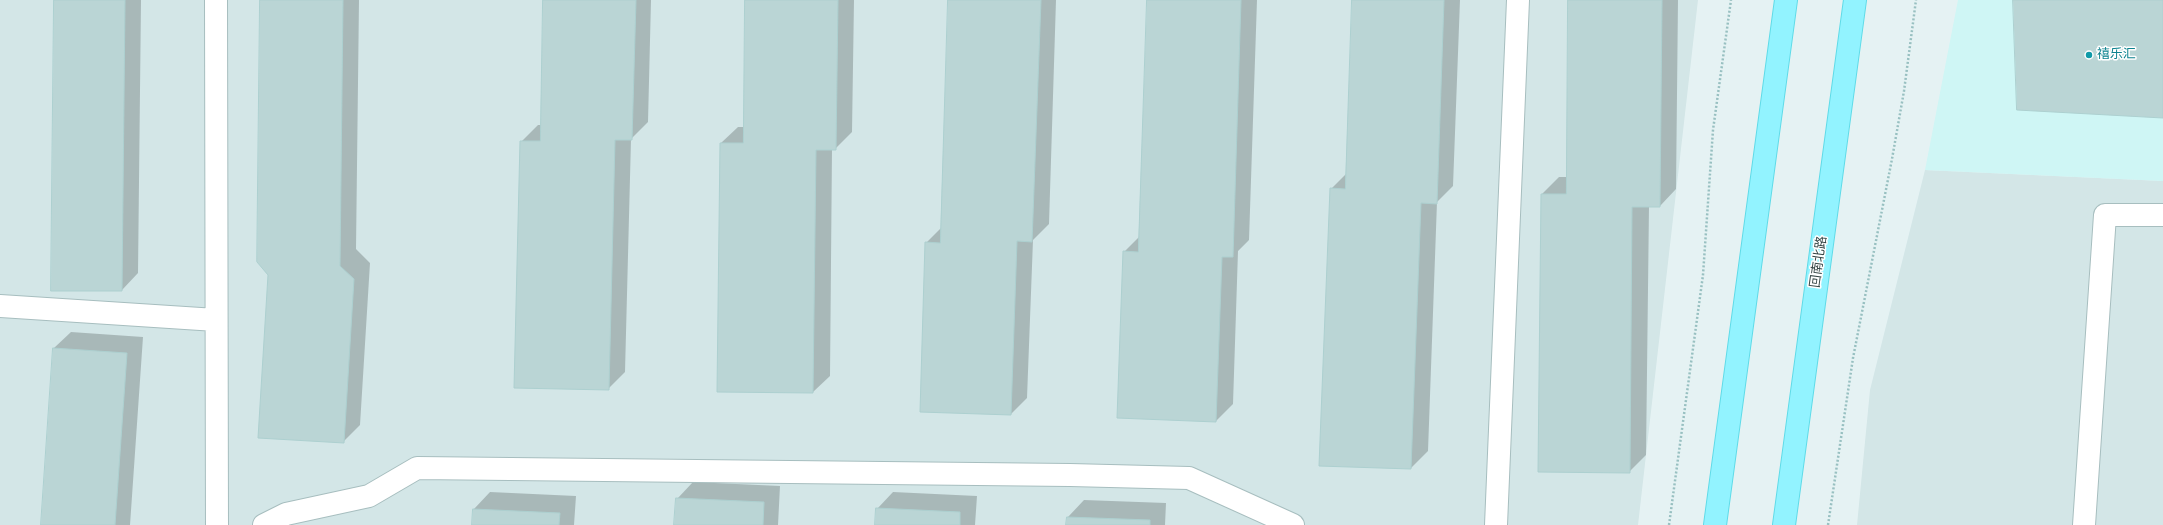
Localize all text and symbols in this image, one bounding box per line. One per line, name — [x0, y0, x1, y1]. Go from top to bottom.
place label: 禧乐汇 — [2097, 47, 2136, 63]
marker: 禧乐汇 — [2084, 50, 2094, 60]
street label: 回南北路 — [1808, 235, 1830, 289]

